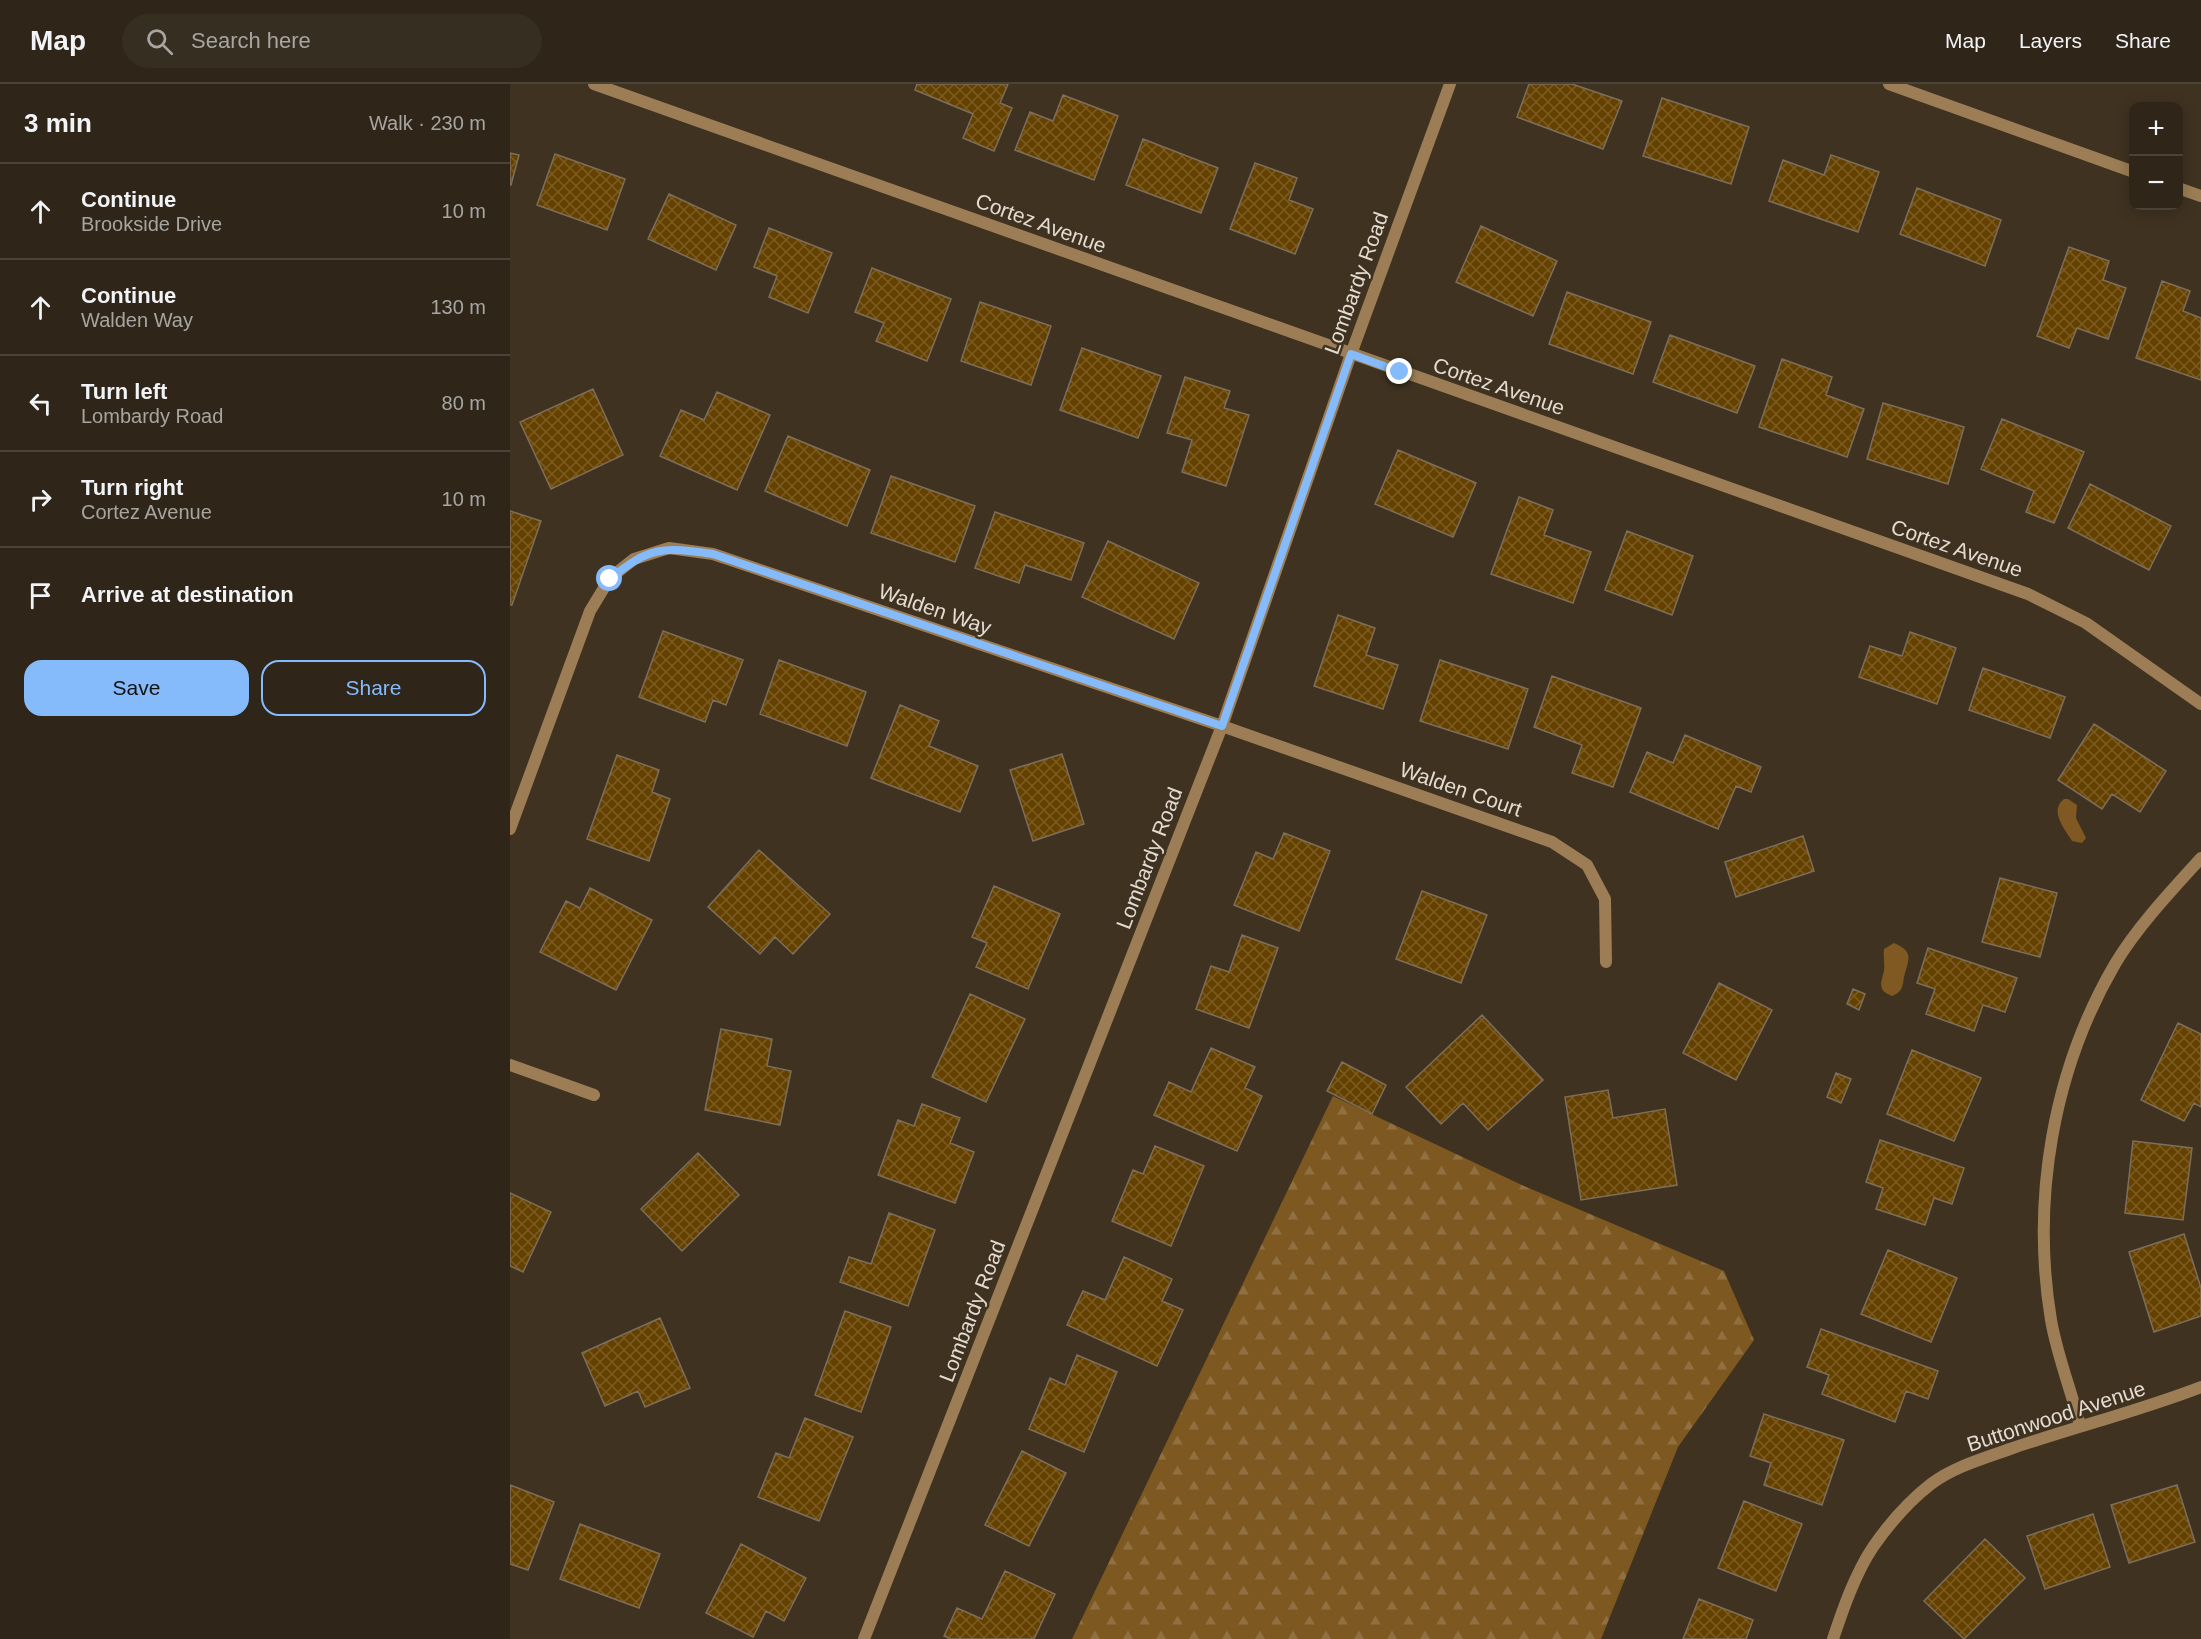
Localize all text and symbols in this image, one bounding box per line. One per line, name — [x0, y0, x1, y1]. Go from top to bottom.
search box — [122, 14, 542, 68]
text: Map — [30, 25, 86, 56]
icon: search — [143, 25, 176, 58]
text: Search here — [191, 28, 311, 53]
text: Map — [1945, 29, 1986, 52]
text: Layers — [2019, 29, 2082, 52]
text: Share — [2115, 29, 2171, 52]
map controls — [2129, 102, 2183, 210]
button: + — [2129, 102, 2183, 156]
text: 3 min — [24, 108, 92, 138]
text: Walk · 230 m — [369, 112, 486, 134]
button: − — [2129, 156, 2183, 210]
text: Continue — [81, 187, 176, 212]
street label: Cortez Avenue — [973, 189, 1109, 257]
icon: ahead — [24, 195, 57, 228]
text: 10 m — [442, 200, 486, 222]
street label: Lombardy Road — [1320, 209, 1392, 357]
text: Brookside Drive — [81, 213, 222, 235]
text: Continue — [81, 283, 176, 308]
icon: ahead — [24, 291, 57, 324]
text: 130 m — [430, 296, 486, 318]
text: Walden Way — [81, 309, 193, 331]
street label: Cortez Avenue — [1430, 353, 1568, 419]
route end — [1386, 358, 1412, 384]
text: Turn left — [81, 379, 167, 404]
icon: left — [24, 387, 57, 420]
text: 80 m — [442, 392, 486, 414]
text: Lombardy Road — [81, 405, 223, 427]
text: Turn right — [81, 475, 183, 500]
icon: right — [24, 483, 57, 516]
text: 10 m — [442, 488, 486, 510]
text: Cortez Avenue — [81, 501, 212, 523]
street label: Cortez Avenue — [1888, 515, 2026, 581]
route start — [596, 565, 622, 591]
icon: arrive — [24, 579, 57, 612]
street label: Walden Way — [876, 579, 995, 639]
text: Arrive at destination — [81, 582, 294, 607]
button: Save — [24, 660, 249, 716]
button: Share — [261, 660, 486, 716]
street label: Walden Court — [1397, 757, 1525, 821]
street label: Lombardy Road — [1111, 784, 1187, 932]
street label: Lombardy Road — [934, 1237, 1010, 1385]
street label: Buttonwood Avenue — [1964, 1376, 2148, 1456]

